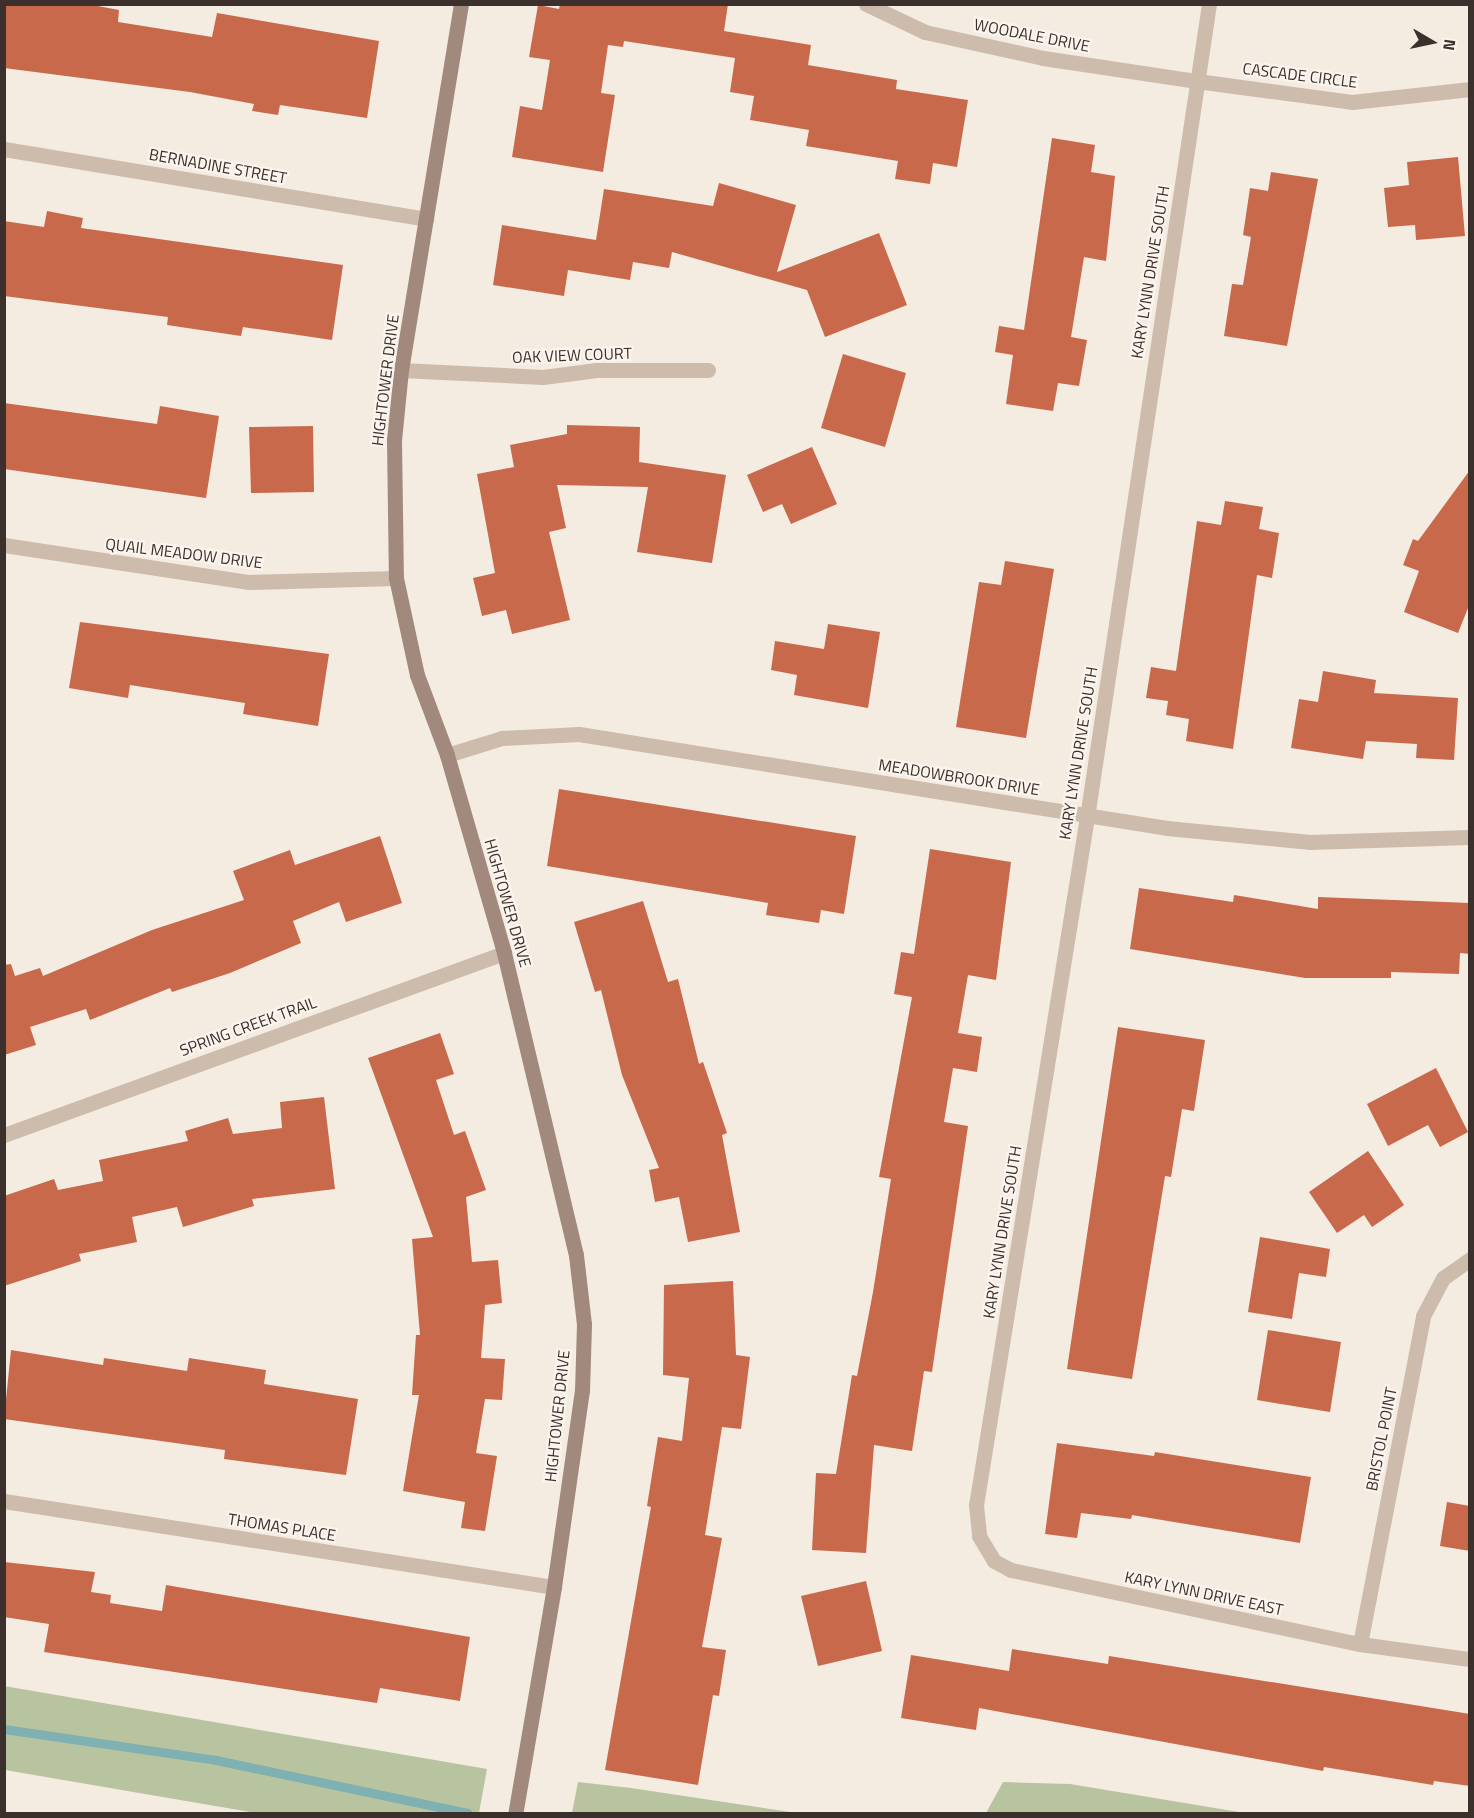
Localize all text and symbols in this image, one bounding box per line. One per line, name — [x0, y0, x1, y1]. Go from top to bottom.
north arrow — [1402, 12, 1462, 72]
street label: WOODALE DRIVE — [973, 14, 1091, 56]
text: N — [1437, 37, 1462, 52]
street label: CASCADE CIRCLE — [1242, 58, 1358, 92]
street label: BERNADINE STREET — [148, 144, 288, 188]
street label: KARY LYNN DRIVE SOUTH — [1127, 184, 1173, 360]
street label: HIGHTOWER DRIVE — [367, 313, 403, 447]
street label: OAK VIEW COURT — [512, 343, 632, 367]
street label: QUAIL MEADOW DRIVE — [104, 534, 264, 572]
street label: KARY LYNN DRIVE SOUTH — [1055, 665, 1101, 841]
street label: MEADOWBROOK DRIVE — [877, 755, 1041, 799]
street label: HIGHTOWER DRIVE — [480, 837, 536, 969]
street label: SPRING CREEK TRAIL — [177, 992, 319, 1060]
street label: KARY LYNN DRIVE SOUTH — [979, 1144, 1025, 1320]
street label: HIGHTOWER DRIVE — [541, 1349, 573, 1483]
street label: BRISTOL POINT — [1362, 1385, 1400, 1493]
street label: THOMAS PLACE — [227, 1509, 337, 1545]
street label: KARY LYNN DRIVE EAST — [1123, 1567, 1285, 1619]

